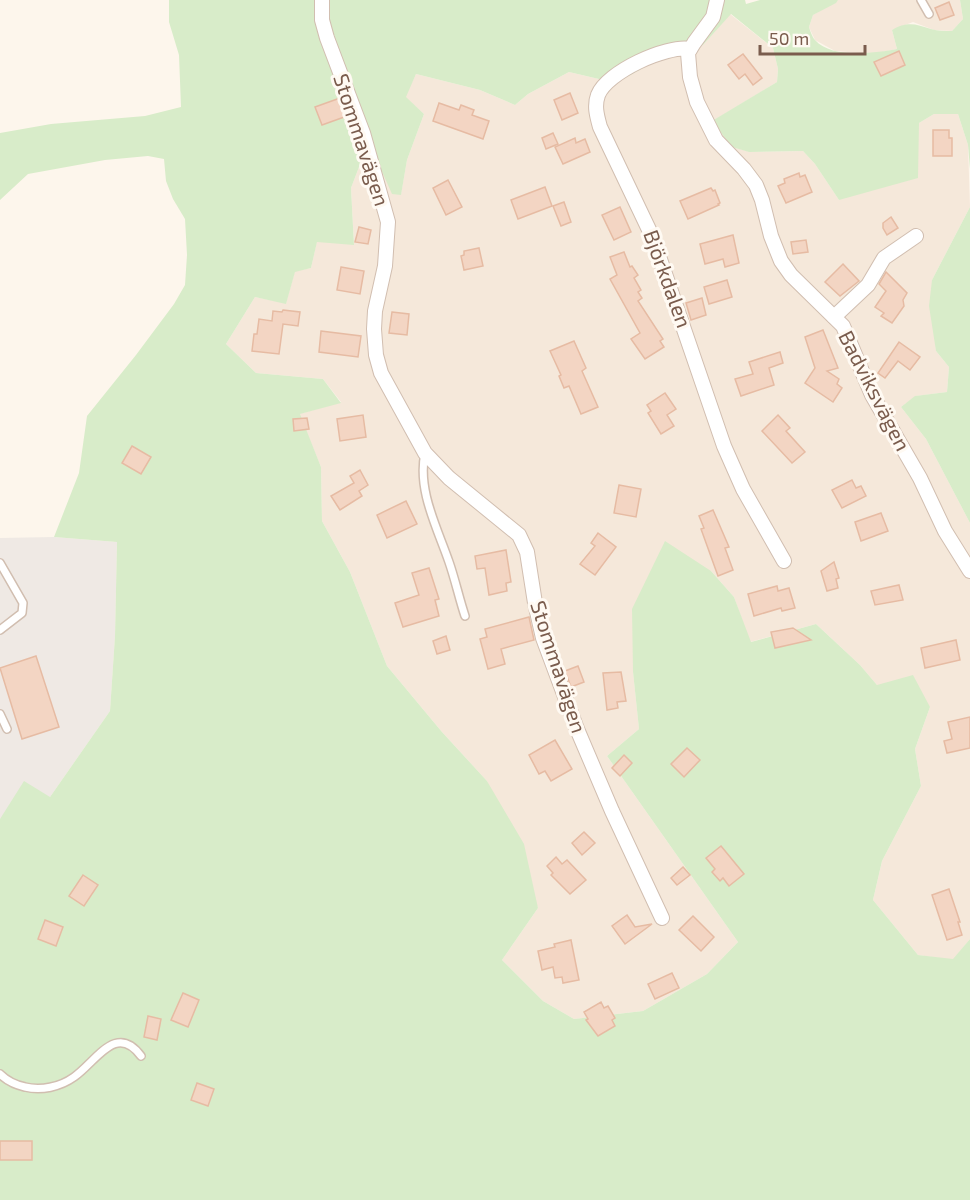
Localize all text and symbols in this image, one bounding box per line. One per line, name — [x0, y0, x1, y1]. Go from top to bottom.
scale bar — [760, 18, 865, 56]
text: 50 m — [769, 27, 809, 49]
street label: Stommavägen — [329, 70, 396, 209]
street label: Björkdalen — [638, 226, 698, 331]
street label: Badviksvägen — [834, 326, 916, 455]
street label: Stommavägen — [526, 597, 593, 736]

